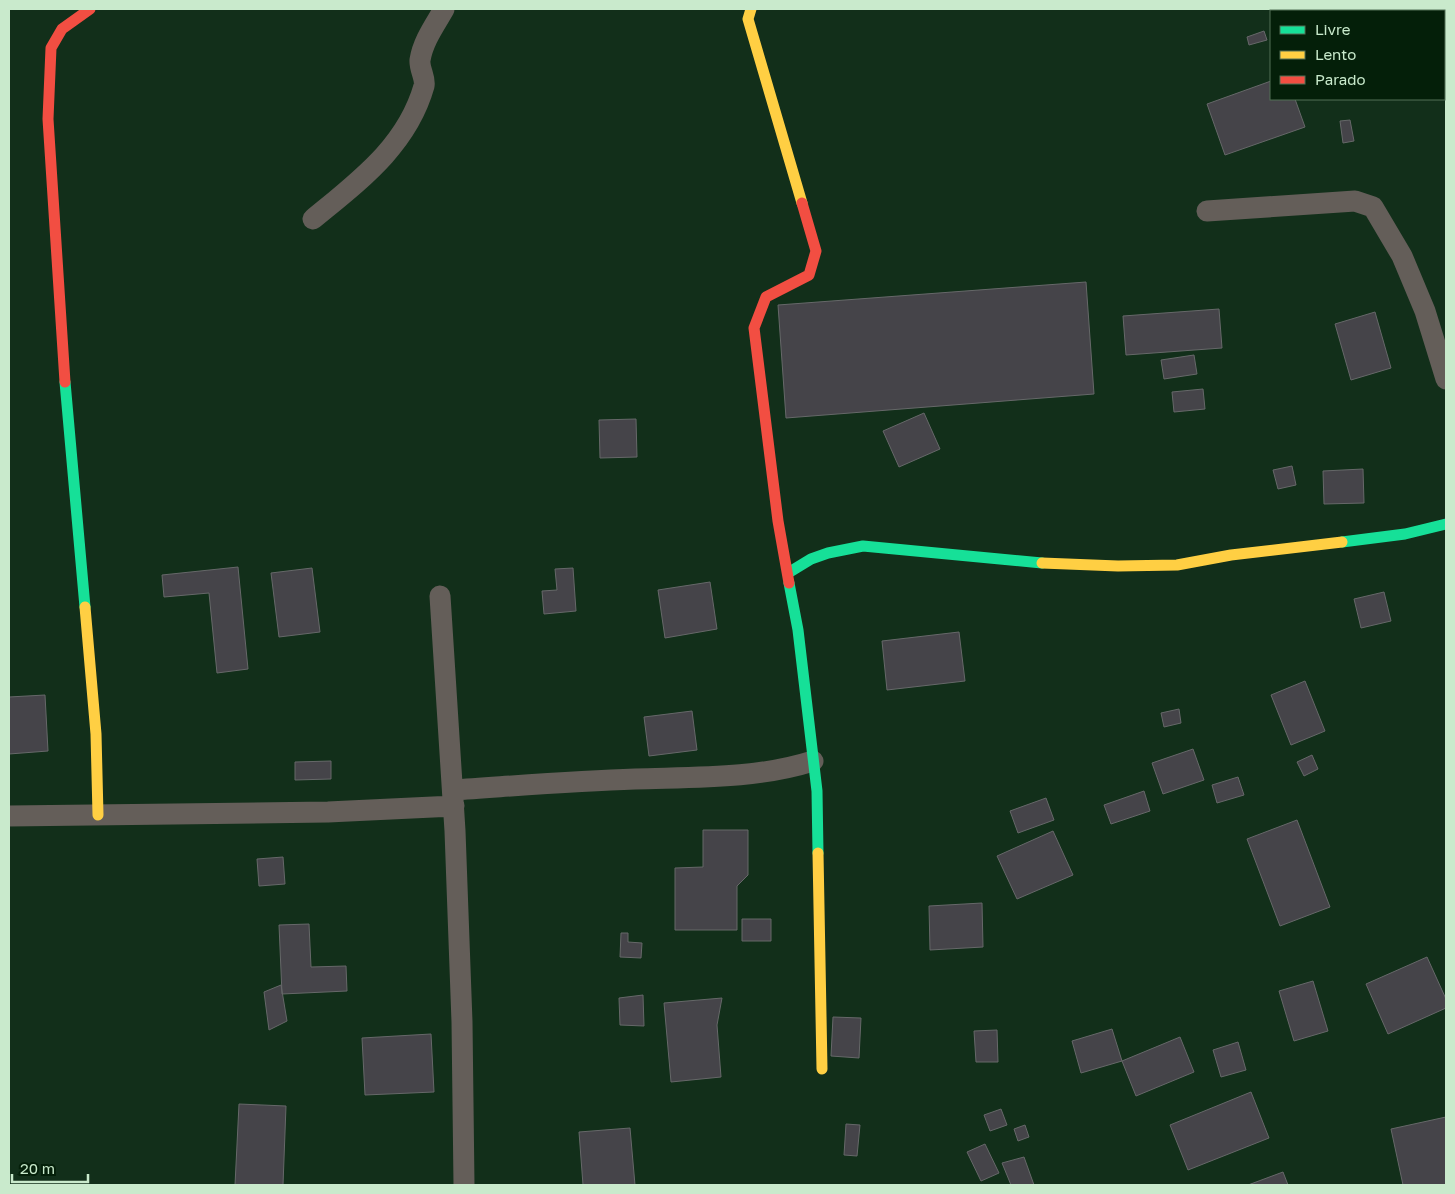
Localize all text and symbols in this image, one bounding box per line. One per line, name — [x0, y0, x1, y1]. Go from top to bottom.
legend — [1270, 10, 1445, 100]
text: Livre — [1315, 20, 1351, 38]
text: Lento — [1315, 45, 1356, 63]
text: Parado — [1315, 70, 1366, 88]
scale bar — [12, 1152, 89, 1184]
text: 20 m — [20, 1159, 55, 1177]

